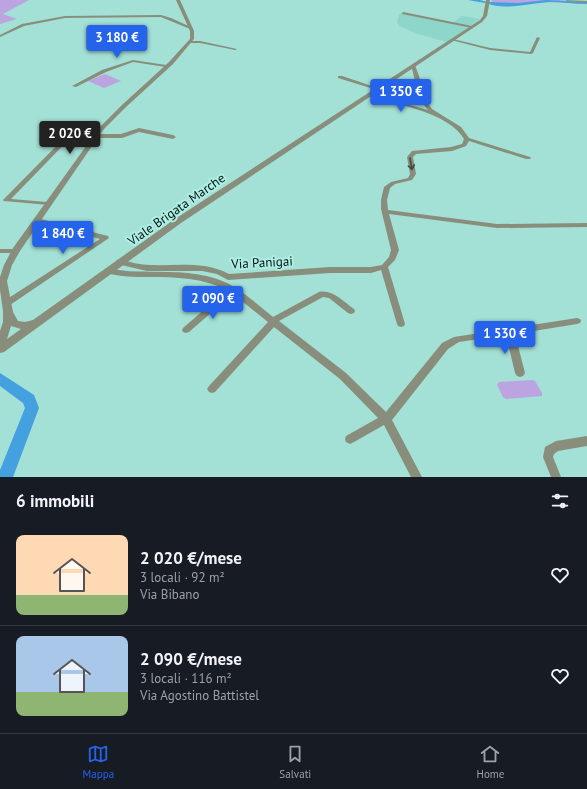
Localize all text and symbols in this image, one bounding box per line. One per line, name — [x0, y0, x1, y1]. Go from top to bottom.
pin: 3 180 € — [80, 25, 154, 59]
text: 3 180 € — [95, 29, 139, 46]
pin: 1 350 € — [364, 79, 438, 113]
text: 1 350 € — [379, 83, 423, 100]
pin: 2 020 € — [33, 121, 107, 155]
text: 2 020 € — [48, 125, 92, 142]
one-way arrow — [407, 158, 415, 171]
street label: Viale Brigata Marche — [123, 169, 228, 250]
pin: 1 840 € — [26, 221, 100, 255]
text: 1 840 € — [41, 225, 85, 242]
street label: Via Panigai — [230, 252, 293, 273]
pin: 2 090 € — [176, 286, 250, 320]
text: 2 090 € — [191, 290, 235, 307]
pin: 1 530 € — [468, 321, 542, 355]
text: 1 530 € — [483, 325, 527, 342]
text: 6 immobili — [16, 490, 94, 512]
icon: filters — [549, 490, 571, 512]
text: 2 020 €/mese — [140, 547, 242, 569]
icon: home — [48, 551, 96, 599]
icon: heart — [549, 564, 571, 586]
text: 3 locali · 92 m² — [140, 569, 225, 586]
text: Via Bibano — [140, 586, 199, 603]
text: 2 090 €/mese — [140, 648, 242, 670]
icon: home — [48, 652, 96, 700]
icon: heart — [549, 665, 571, 687]
text: 3 locali · 116 m² — [140, 670, 232, 687]
text: Via Agostino Battistel — [140, 687, 259, 704]
tab: Mappa — [83, 743, 114, 781]
tab: Salvati — [279, 743, 311, 781]
tab: Home — [477, 743, 504, 781]

